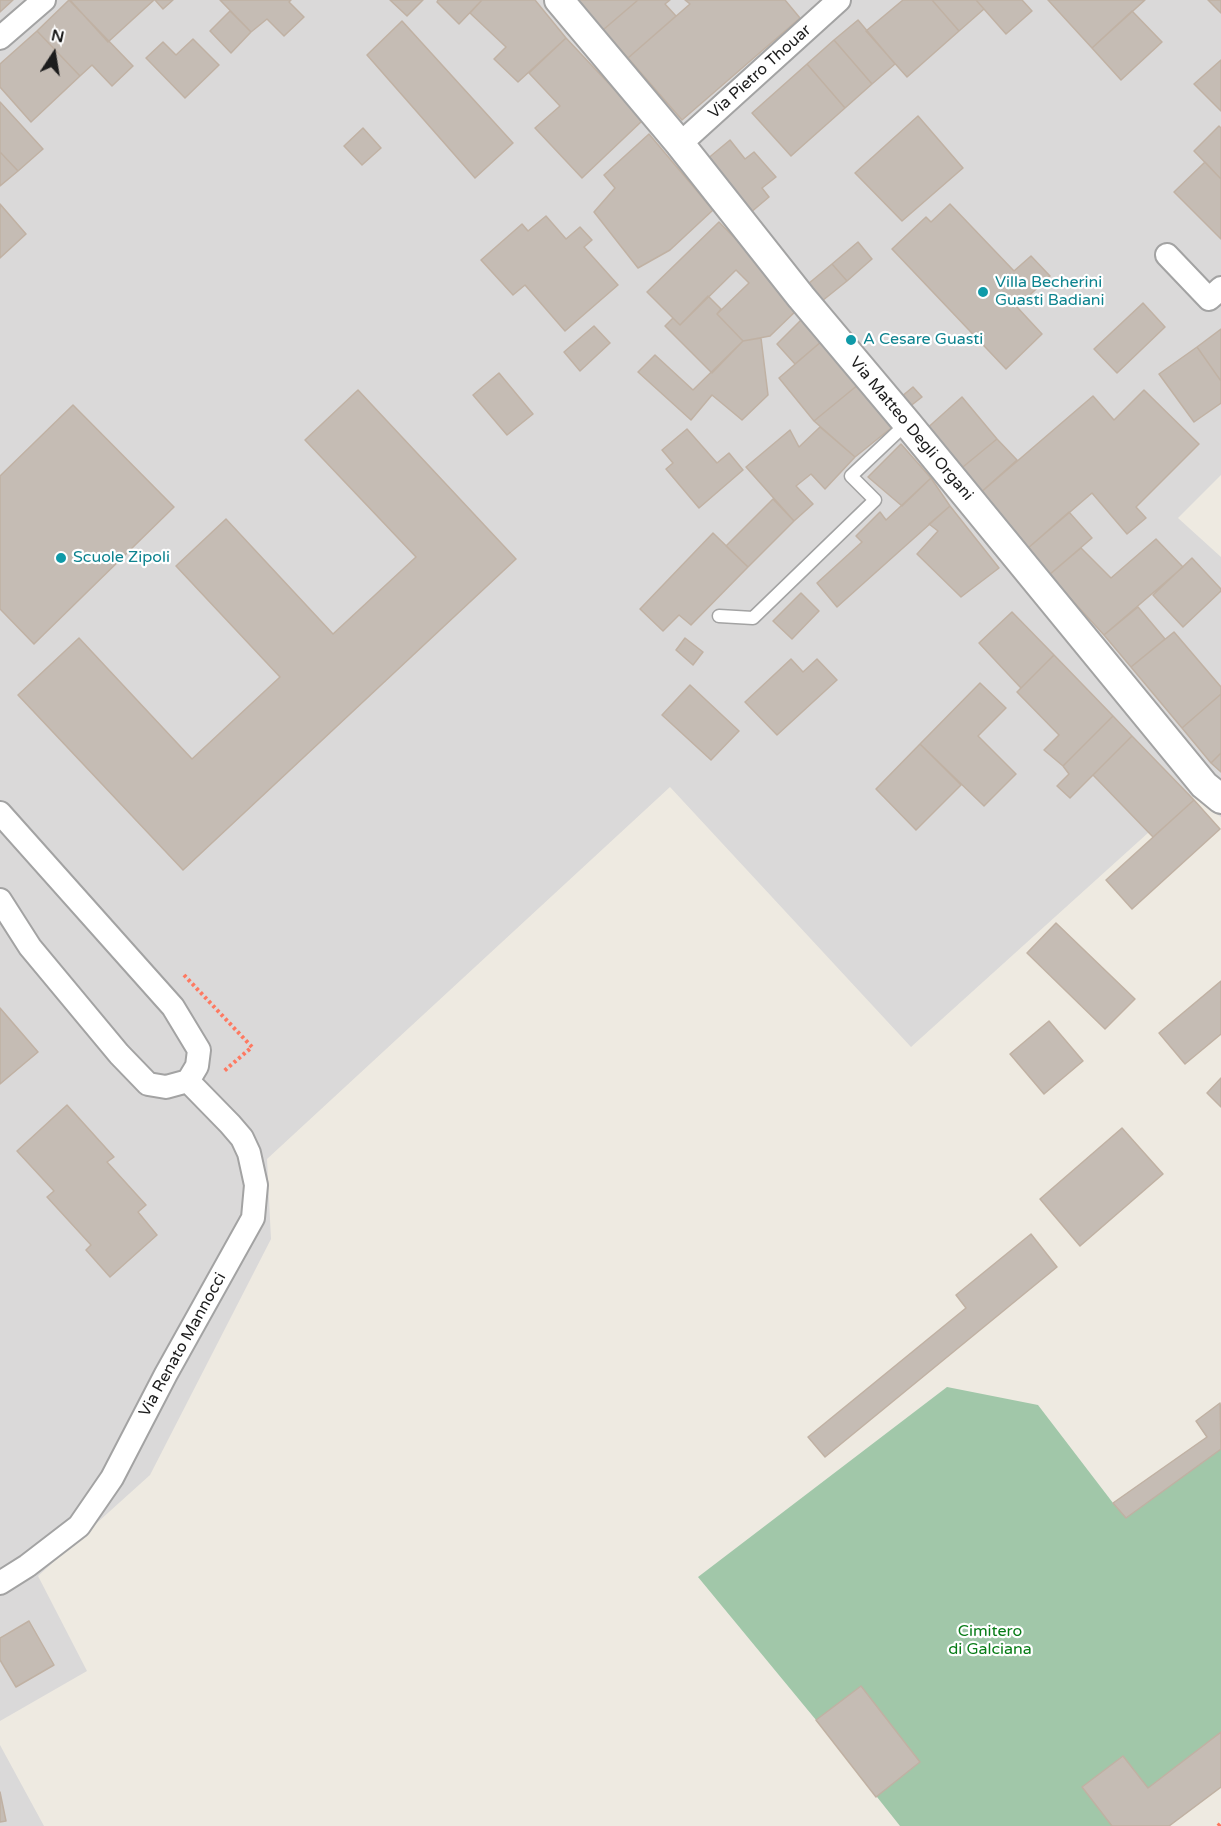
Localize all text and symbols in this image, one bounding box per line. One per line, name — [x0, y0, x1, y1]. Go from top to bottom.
street label: Via Pietro Thouar — [705, 21, 815, 123]
north arrow — [24, 24, 84, 84]
text: N — [49, 25, 66, 48]
place label: Villa Becherini Guasti Badiani — [995, 273, 1105, 311]
marker: Villa Becherini Guasti Badiani — [976, 285, 990, 299]
place label: A Cesare Guasti — [863, 330, 983, 350]
marker: A Cesare Guasti — [844, 333, 858, 347]
street label: Via Matteo Degli Organi — [845, 353, 977, 505]
place label: Scuole Zipoli — [73, 548, 170, 568]
marker: Scuole Zipoli — [54, 551, 68, 565]
street label: Via Renato Mannocci — [135, 1270, 231, 1420]
park label: Cimitero di Galciana — [948, 1622, 1032, 1660]

